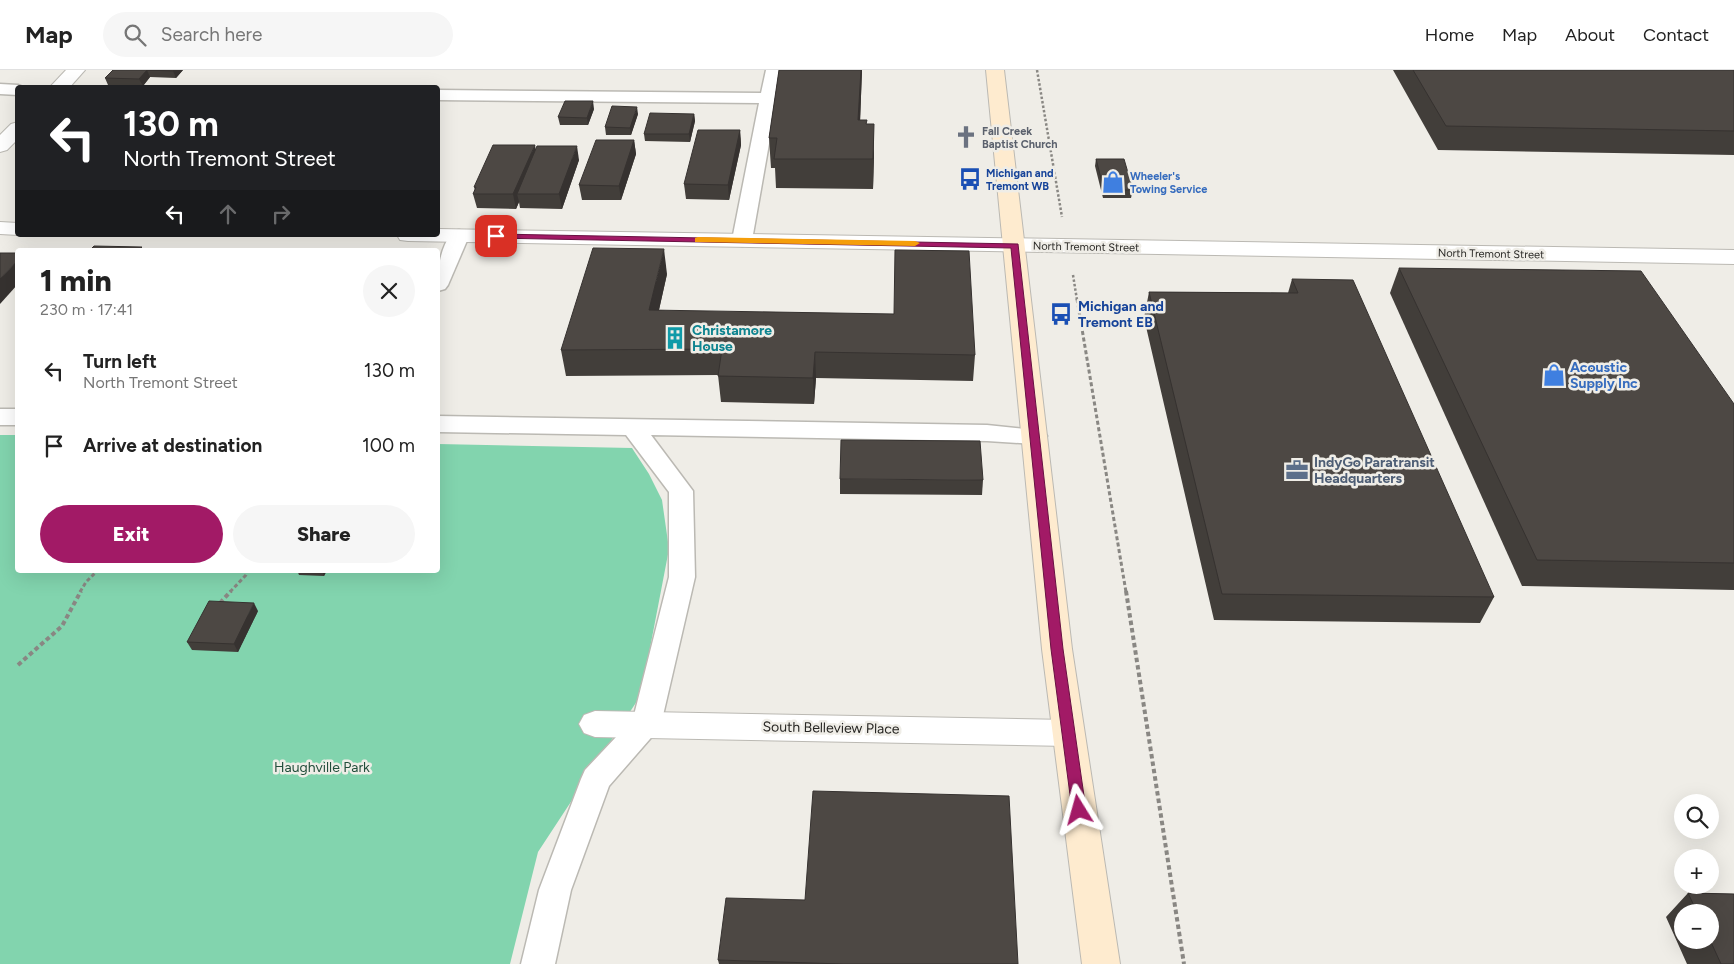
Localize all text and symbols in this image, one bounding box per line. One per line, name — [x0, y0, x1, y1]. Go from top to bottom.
search box — [103, 12, 453, 57]
text: Map — [25, 20, 73, 49]
icon: search — [121, 21, 149, 49]
text: Search here — [161, 23, 262, 46]
text: Home — [1425, 24, 1474, 46]
text: Map — [1502, 24, 1537, 46]
text: About — [1565, 24, 1615, 46]
text: Contact — [1643, 24, 1709, 46]
text: 130 m — [123, 103, 219, 145]
icon: left — [40, 105, 105, 170]
church icon: Fall Creek Baptist Church — [953, 124, 979, 150]
place label: Fall Creek Baptist Church — [982, 125, 1058, 151]
text: North Tremont Street — [123, 145, 336, 172]
bus stop icon: Michigan and Tremont WB — [957, 166, 983, 192]
place label: Michigan and Tremont WB — [986, 167, 1053, 193]
shop icon: Wheeler's Towing Service — [1100, 169, 1126, 195]
place label: Wheeler's Towing Service — [1130, 170, 1207, 196]
icon: left — [161, 200, 189, 228]
icon: ahead — [214, 200, 242, 228]
icon: right — [267, 200, 295, 228]
pin — [475, 215, 517, 257]
icon: arrive — [482, 222, 510, 250]
street label: North Tremont Street — [1033, 240, 1139, 254]
street label: North Tremont Street — [1438, 247, 1544, 261]
text: 1 min — [40, 262, 112, 299]
button: close — [363, 265, 415, 317]
place label: Michigan and Tremont EB — [1078, 298, 1164, 331]
text: 230 m · 17:41 — [40, 300, 133, 319]
bus stop icon: Michigan and Tremont EB — [1048, 301, 1074, 327]
place label: Christamore House — [692, 322, 772, 355]
building icon: Christamore House — [662, 325, 688, 351]
text: Turn left — [83, 350, 157, 373]
icon: left — [40, 357, 68, 385]
text: 130 m — [364, 359, 415, 382]
place label: Acoustic Supply Inc — [1570, 359, 1638, 392]
shop icon: Acoustic Supply Inc — [1541, 362, 1567, 388]
text: North Tremont Street — [83, 373, 238, 392]
icon: arrive — [40, 432, 68, 460]
text: Arrive at destination — [83, 434, 262, 457]
text: 100 m — [362, 434, 415, 457]
place label: IndyGo Paratransit Headquarters — [1314, 454, 1435, 487]
office icon: IndyGo Paratransit Headquarters — [1284, 457, 1310, 483]
button: Exit — [40, 505, 223, 563]
button: Share — [233, 505, 415, 563]
street label: South Belleview Place — [762, 718, 900, 738]
park label: Haughville Park — [274, 759, 370, 776]
position arrow — [1052, 783, 1104, 835]
map controls — [1674, 794, 1719, 949]
button: search — [1674, 794, 1719, 839]
button: + — [1674, 849, 1719, 894]
button: − — [1674, 904, 1719, 949]

